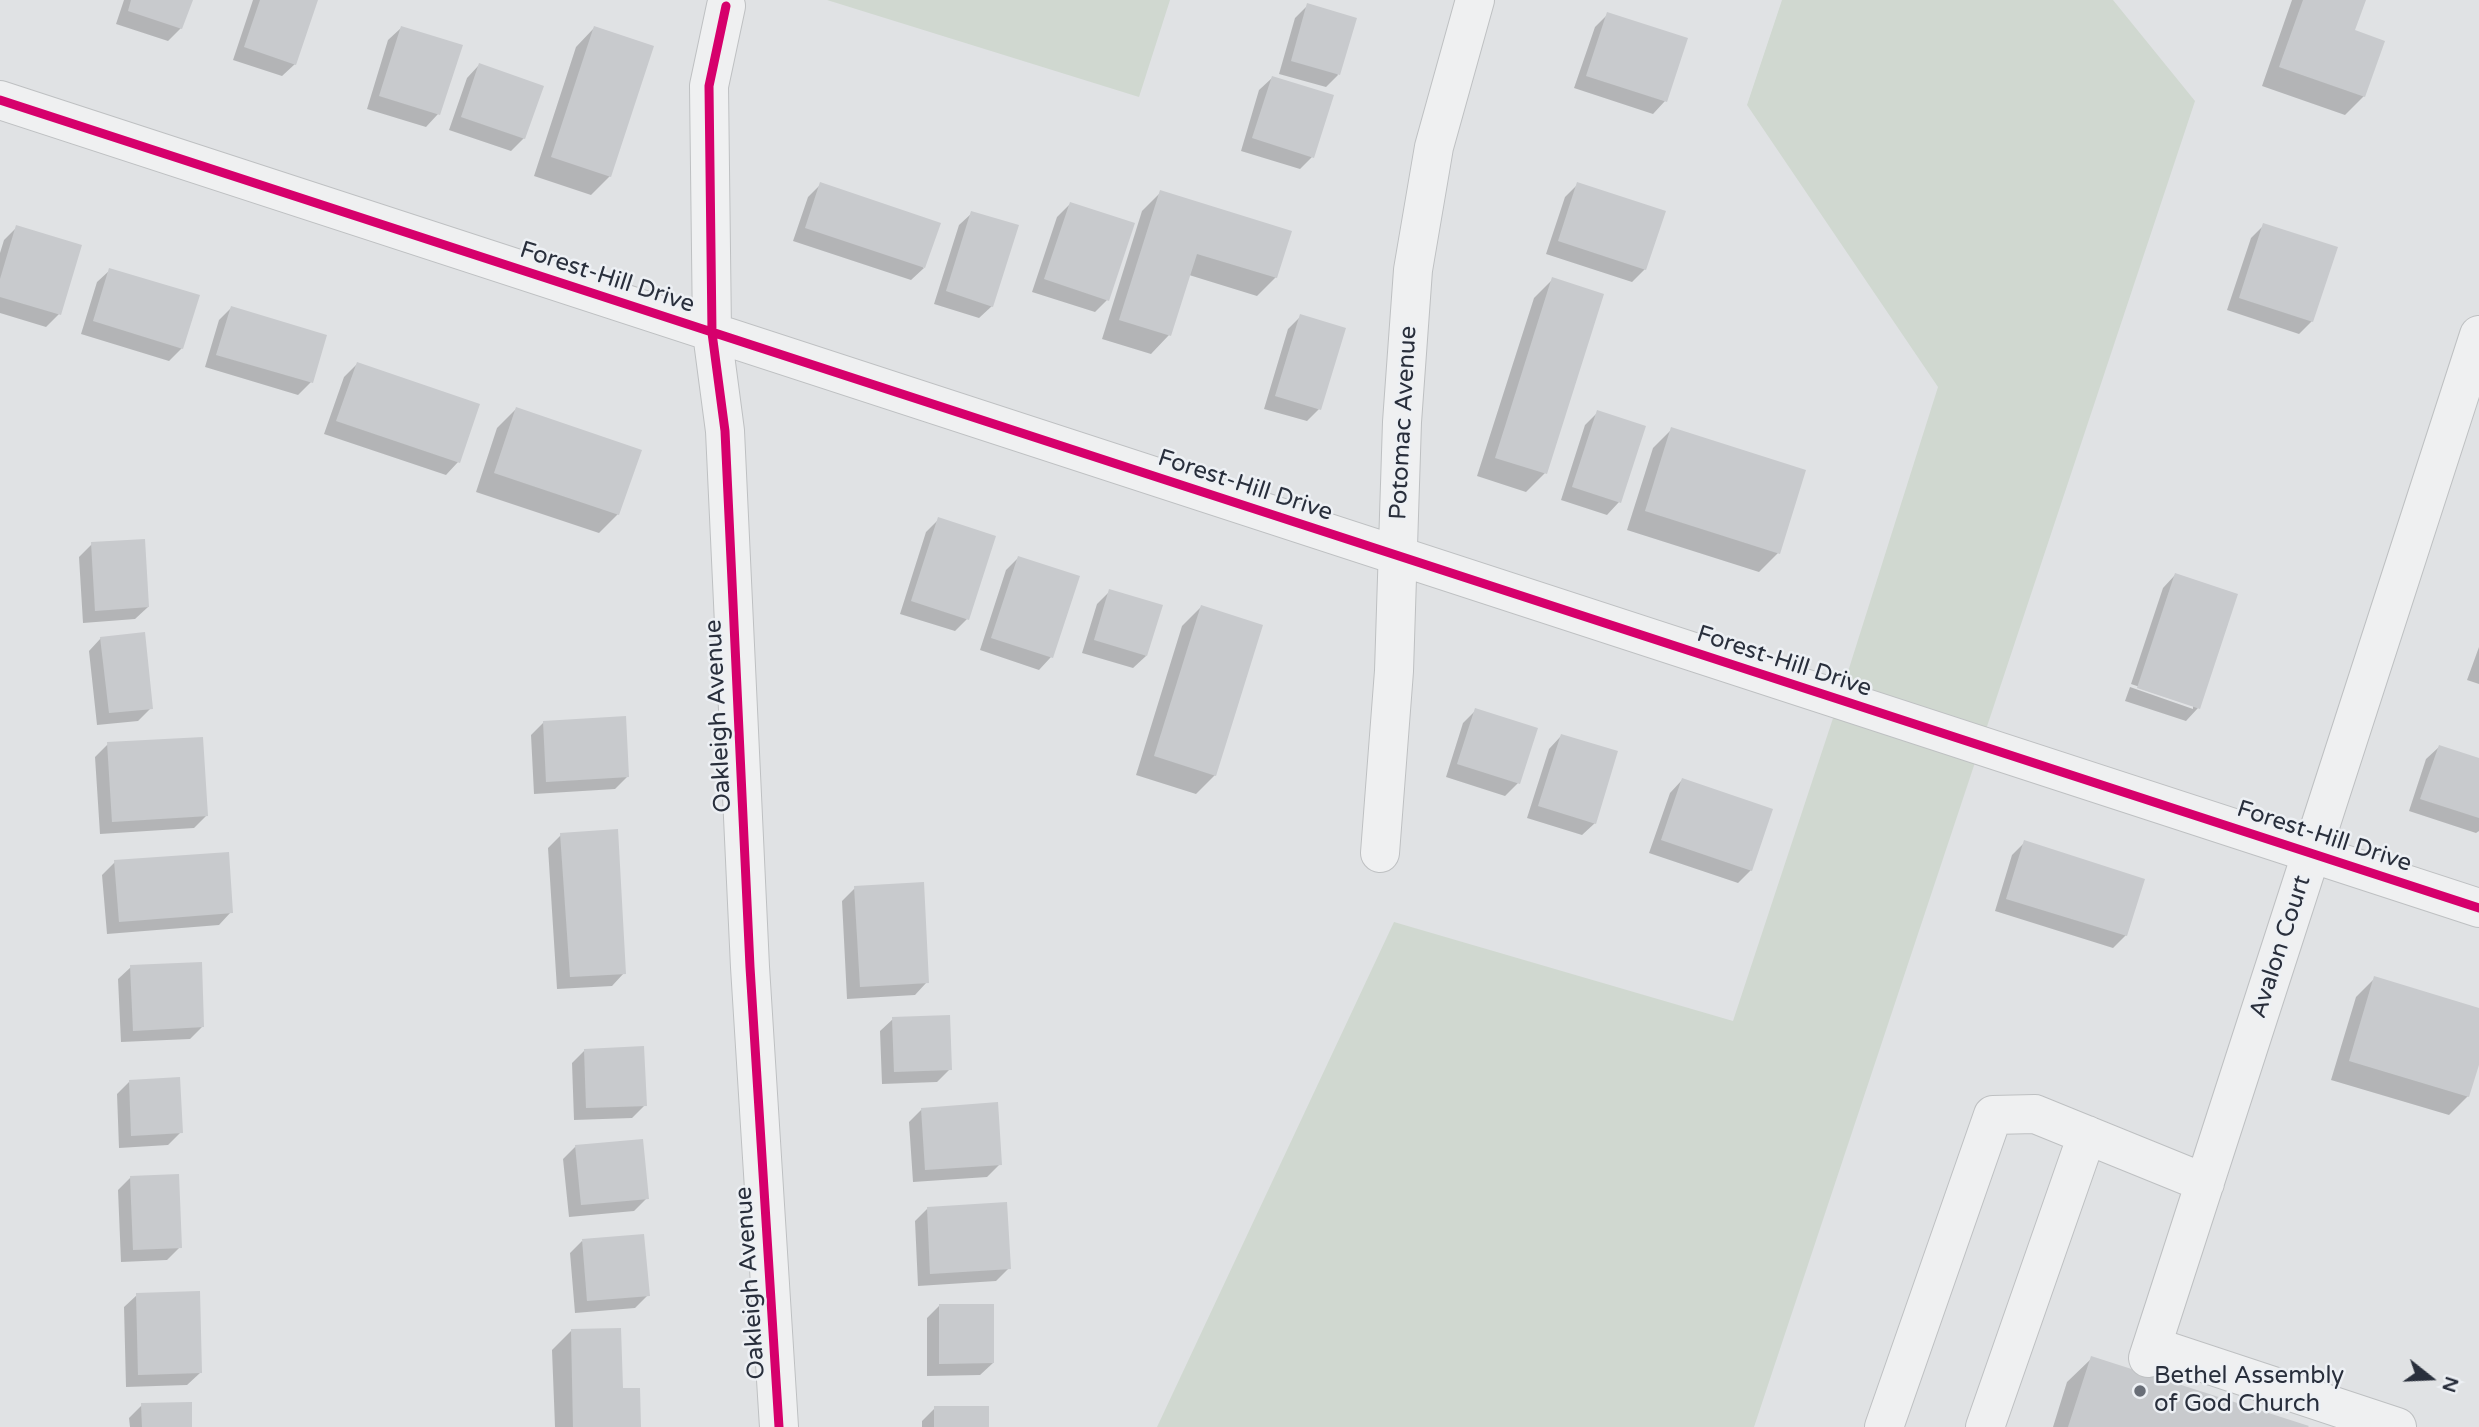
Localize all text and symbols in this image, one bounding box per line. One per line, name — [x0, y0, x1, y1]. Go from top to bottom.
street label: Forest-Hill Drive — [516, 236, 698, 320]
street label: Potomac Avenue — [1385, 325, 1423, 521]
street label: Forest-Hill Drive — [1154, 444, 1336, 528]
street label: Oakleigh Avenue — [700, 619, 738, 813]
street label: Forest-Hill Drive — [1693, 620, 1875, 704]
street label: Forest-Hill Drive — [2233, 795, 2415, 879]
street label: Avalon Court — [2244, 872, 2318, 1022]
street label: Oakleigh Avenue — [730, 1186, 772, 1380]
north arrow — [2395, 1343, 2465, 1413]
place label: Bethel Assembly of God Church — [2154, 1363, 2344, 1419]
text: N — [2437, 1374, 2463, 1395]
marker: Bethel Assembly of God Church — [2132, 1383, 2148, 1399]

